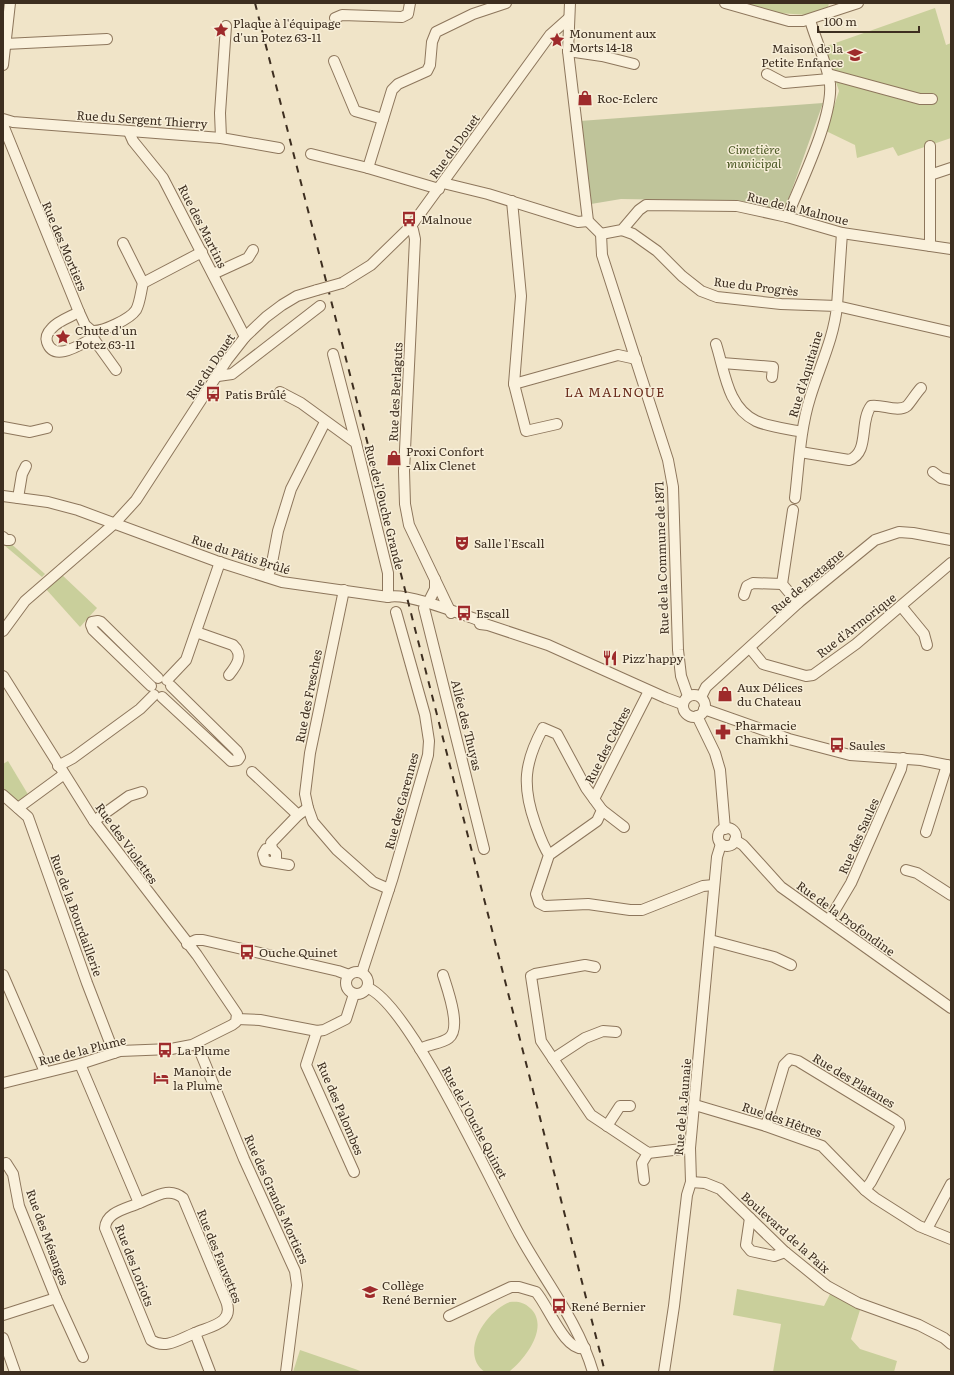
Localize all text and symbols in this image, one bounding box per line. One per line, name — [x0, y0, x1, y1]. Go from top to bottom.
scale bar — [818, 8, 919, 34]
text: 100 m — [824, 12, 857, 30]
place label: Plaque à l'équipage d'un Potez 63-11 — [233, 14, 341, 46]
place icon: Plaque à l'équipage d'un Potez 63-11 — [212, 21, 230, 39]
place label: Monument aux Morts 14-18 — [569, 24, 656, 56]
place icon: Monument aux Morts 14-18 — [548, 31, 566, 49]
place label: Maison de la Petite Enfance — [761, 39, 844, 71]
school or university icon: Maison de la Petite Enfance — [846, 46, 864, 64]
shop icon: Roc-Eclerc — [576, 89, 594, 107]
place label: Roc-Eclerc — [597, 89, 658, 107]
street label: Rue du Sergent Thierry — [76, 105, 208, 133]
street label: Rue du Douet — [424, 110, 484, 182]
park label: Cimetière municipal — [727, 140, 782, 172]
street label: Rue des Martins — [174, 181, 232, 271]
street label: Rue de la Malnoue — [745, 187, 851, 229]
street label: Rue des Mortiers — [38, 198, 92, 294]
bus stop icon: Malnoue — [400, 210, 418, 228]
place label: Malnoue — [421, 210, 472, 228]
street label: Rue du Progrès — [713, 272, 800, 300]
place label: Chute d'un Potez 63-11 — [75, 321, 137, 353]
place icon: Chute d'un Potez 63-11 — [54, 328, 72, 346]
street label: Rue d'Aquitaine — [783, 328, 827, 420]
street label: Rue du Douet — [181, 329, 239, 403]
street label: Rue des Berlaguts — [383, 341, 407, 442]
district label: LA MALNOUE — [565, 382, 665, 401]
bus stop icon: Patis Brûlé — [204, 385, 222, 403]
place label: Patis Brûlé — [225, 385, 286, 403]
place label: Proxi Confort - Alix Clenet — [406, 442, 484, 474]
street label: Rue de l'Ouche Grande — [361, 443, 409, 571]
shop icon: Proxi Confort - Alix Clenet — [385, 449, 403, 467]
street label: Rue de la Commune de 1871 — [649, 481, 673, 635]
street label: Rue du Pâtis Brûlé — [189, 530, 293, 578]
theatre icon: Salle l'Escall — [453, 534, 471, 552]
place label: Salle l'Escall — [474, 534, 544, 552]
street label: Rue de Bretagne — [766, 544, 848, 618]
street label: Rue d'Armorique — [812, 588, 900, 662]
bus stop icon: Escall — [455, 604, 473, 622]
place label: Escall — [476, 604, 510, 622]
street label: Rue des Fresches — [290, 647, 326, 744]
restaurant icon: Pizz'happy — [601, 649, 619, 667]
place label: Pizz'happy — [622, 649, 684, 667]
street label: Allée des Thuyas — [447, 678, 487, 773]
place label: Aux Délices du Chateau — [737, 678, 803, 710]
shop icon: Aux Délices du Chateau — [716, 685, 734, 703]
street label: Rue des Cèdres — [580, 703, 634, 787]
place label: Pharmacie Chamkhi — [735, 716, 796, 748]
pharmacy icon: Pharmacie Chamkhi — [714, 723, 732, 741]
bus stop icon: Saules — [828, 736, 846, 754]
place label: Saules — [849, 736, 886, 754]
street label: Rue des Garennes — [379, 750, 423, 851]
street label: Rue des Saules — [833, 794, 883, 877]
street label: Rue des Violettes — [91, 799, 163, 888]
street label: Rue de la Bourdaillerie — [46, 851, 108, 979]
street label: Rue de la Profondine — [793, 876, 899, 960]
bus stop icon: Ouche Quinet — [238, 943, 256, 961]
place label: Ouche Quinet — [259, 943, 338, 961]
street label: Rue de la Plume — [36, 1030, 128, 1070]
bus stop icon: La Plume — [156, 1041, 174, 1059]
place label: La Plume — [177, 1041, 230, 1059]
street label: Rue des Platanes — [809, 1048, 899, 1112]
street label: Rue des Palombes — [313, 1058, 369, 1158]
street label: Rue de la Jaunaie — [669, 1058, 695, 1156]
place label: Manoir de la Plume — [173, 1062, 232, 1094]
street label: Rue de l'Ouche Quinet — [438, 1062, 512, 1182]
hotel icon: Manoir de la Plume — [152, 1069, 170, 1087]
street label: Rue des Hêtres — [740, 1097, 825, 1141]
street label: Rue des Grands Mortiers — [240, 1131, 314, 1267]
street label: Rue des Mésanges — [22, 1186, 74, 1288]
street label: Boulevard de la Paix — [738, 1187, 835, 1277]
street label: Rue des Fauvettes — [193, 1206, 247, 1306]
street label: Rue des Loriots — [111, 1221, 159, 1309]
place label: Collège René Bernier — [382, 1276, 457, 1308]
school or university icon: Collège René Bernier — [361, 1283, 379, 1301]
bus stop icon: René Bernier — [550, 1297, 568, 1315]
place label: René Bernier — [571, 1297, 646, 1315]

